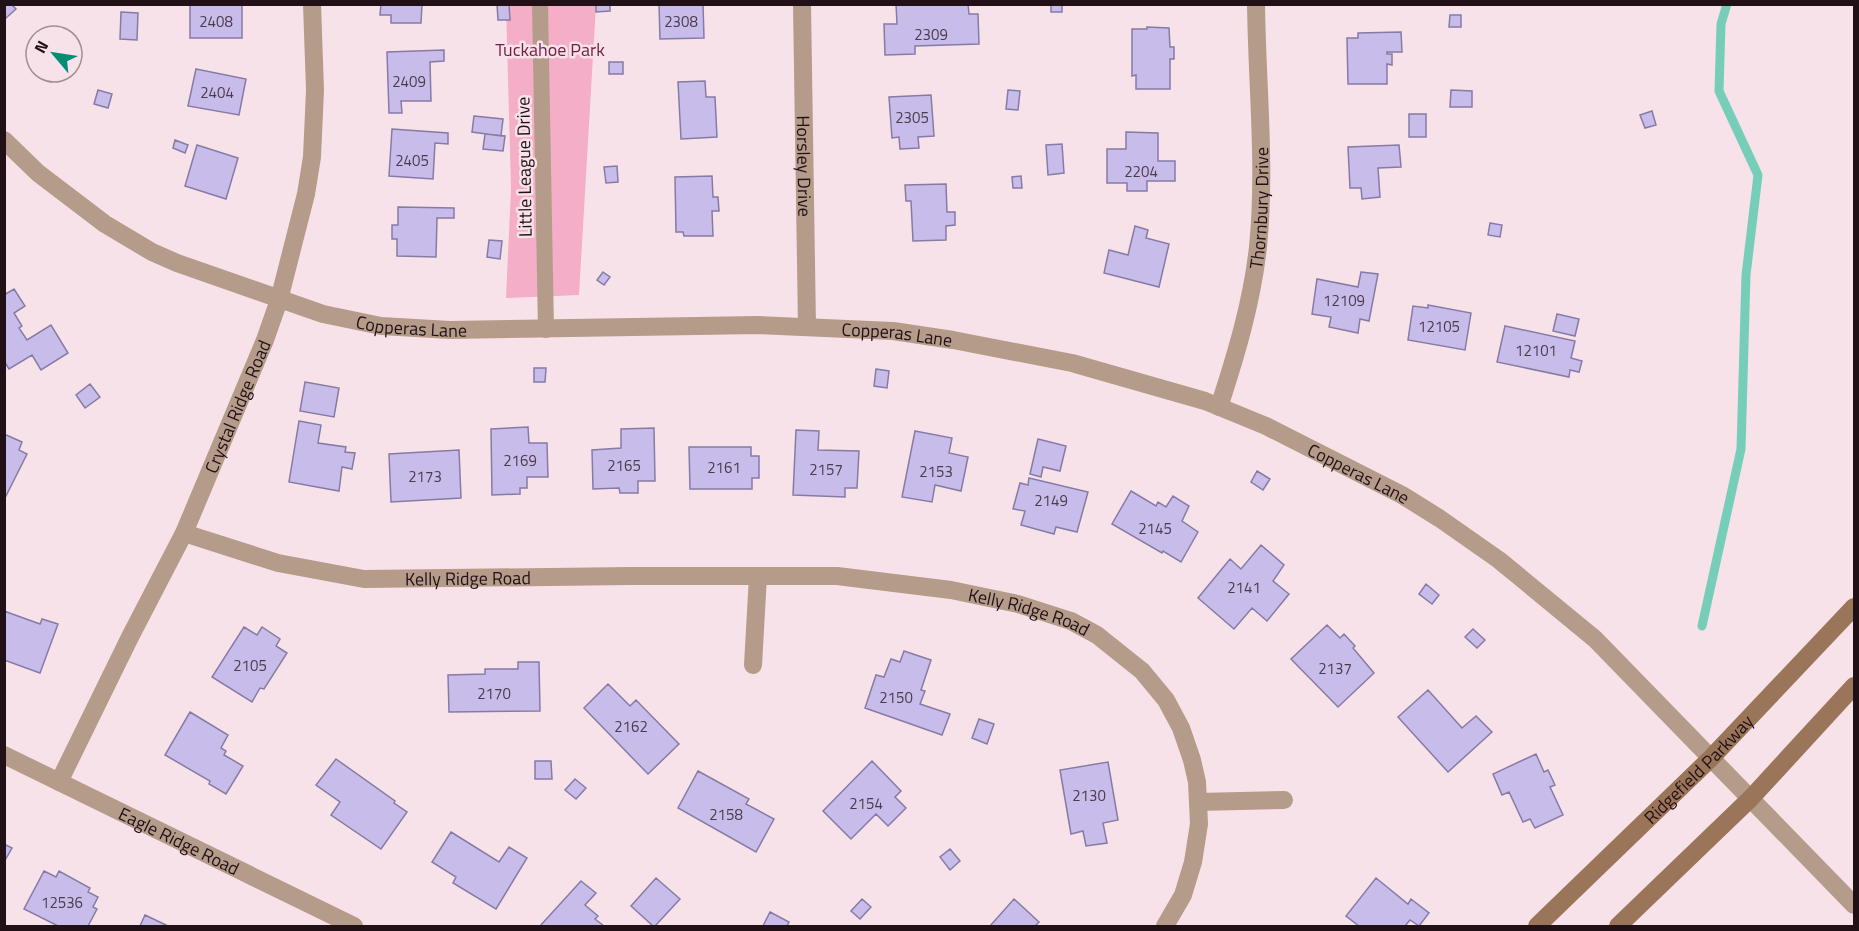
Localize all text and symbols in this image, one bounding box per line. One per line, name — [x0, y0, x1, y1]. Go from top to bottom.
house number: 2408 — [199, 10, 233, 33]
house number: 2308 — [664, 10, 698, 33]
house number: 2309 — [914, 23, 948, 46]
north arrow — [24, 24, 84, 84]
text: N — [28, 36, 54, 57]
park label: Tuckahoe Park — [495, 36, 605, 63]
house number: 2409 — [392, 70, 426, 93]
house number: 2404 — [200, 81, 234, 104]
street label: Little League Drive — [509, 97, 539, 237]
house number: 2305 — [895, 106, 929, 129]
street label: Horsley Drive — [790, 115, 819, 217]
street label: Thornbury Drive — [1242, 147, 1275, 271]
house number: 2405 — [395, 149, 429, 172]
house number: 2204 — [1124, 160, 1158, 183]
house number: 12109 — [1323, 289, 1365, 312]
street label: Copperas Lane — [354, 308, 467, 344]
street label: Copperas Lane — [841, 315, 954, 353]
house number: 12105 — [1418, 315, 1460, 338]
street label: Crystal Ridge Road — [197, 335, 277, 477]
house number: 12101 — [1515, 339, 1557, 362]
street label: Copperas Lane — [1303, 436, 1415, 510]
house number: 2169 — [503, 449, 537, 472]
house number: 2165 — [607, 454, 641, 477]
house number: 2161 — [707, 456, 741, 479]
house number: 2157 — [809, 458, 843, 481]
house number: 2153 — [919, 460, 953, 483]
house number: 2173 — [408, 465, 442, 488]
house number: 2149 — [1034, 489, 1068, 512]
house number: 2145 — [1138, 517, 1172, 540]
street label: Kelly Ridge Road — [405, 564, 531, 592]
house number: 2141 — [1227, 576, 1261, 599]
street label: Kelly Ridge Road — [966, 580, 1095, 642]
house number: 2105 — [233, 654, 267, 677]
house number: 2137 — [1318, 657, 1352, 680]
house number: 2170 — [477, 682, 511, 705]
house number: 2150 — [879, 686, 913, 709]
street label: Ridgefield Parkway — [1637, 708, 1759, 830]
house number: 2162 — [614, 715, 648, 738]
house number: 2130 — [1072, 784, 1106, 807]
house number: 2154 — [849, 792, 883, 815]
street label: Eagle Ridge Road — [114, 800, 244, 882]
house number: 2158 — [709, 803, 743, 826]
house number: 12536 — [41, 891, 83, 914]

